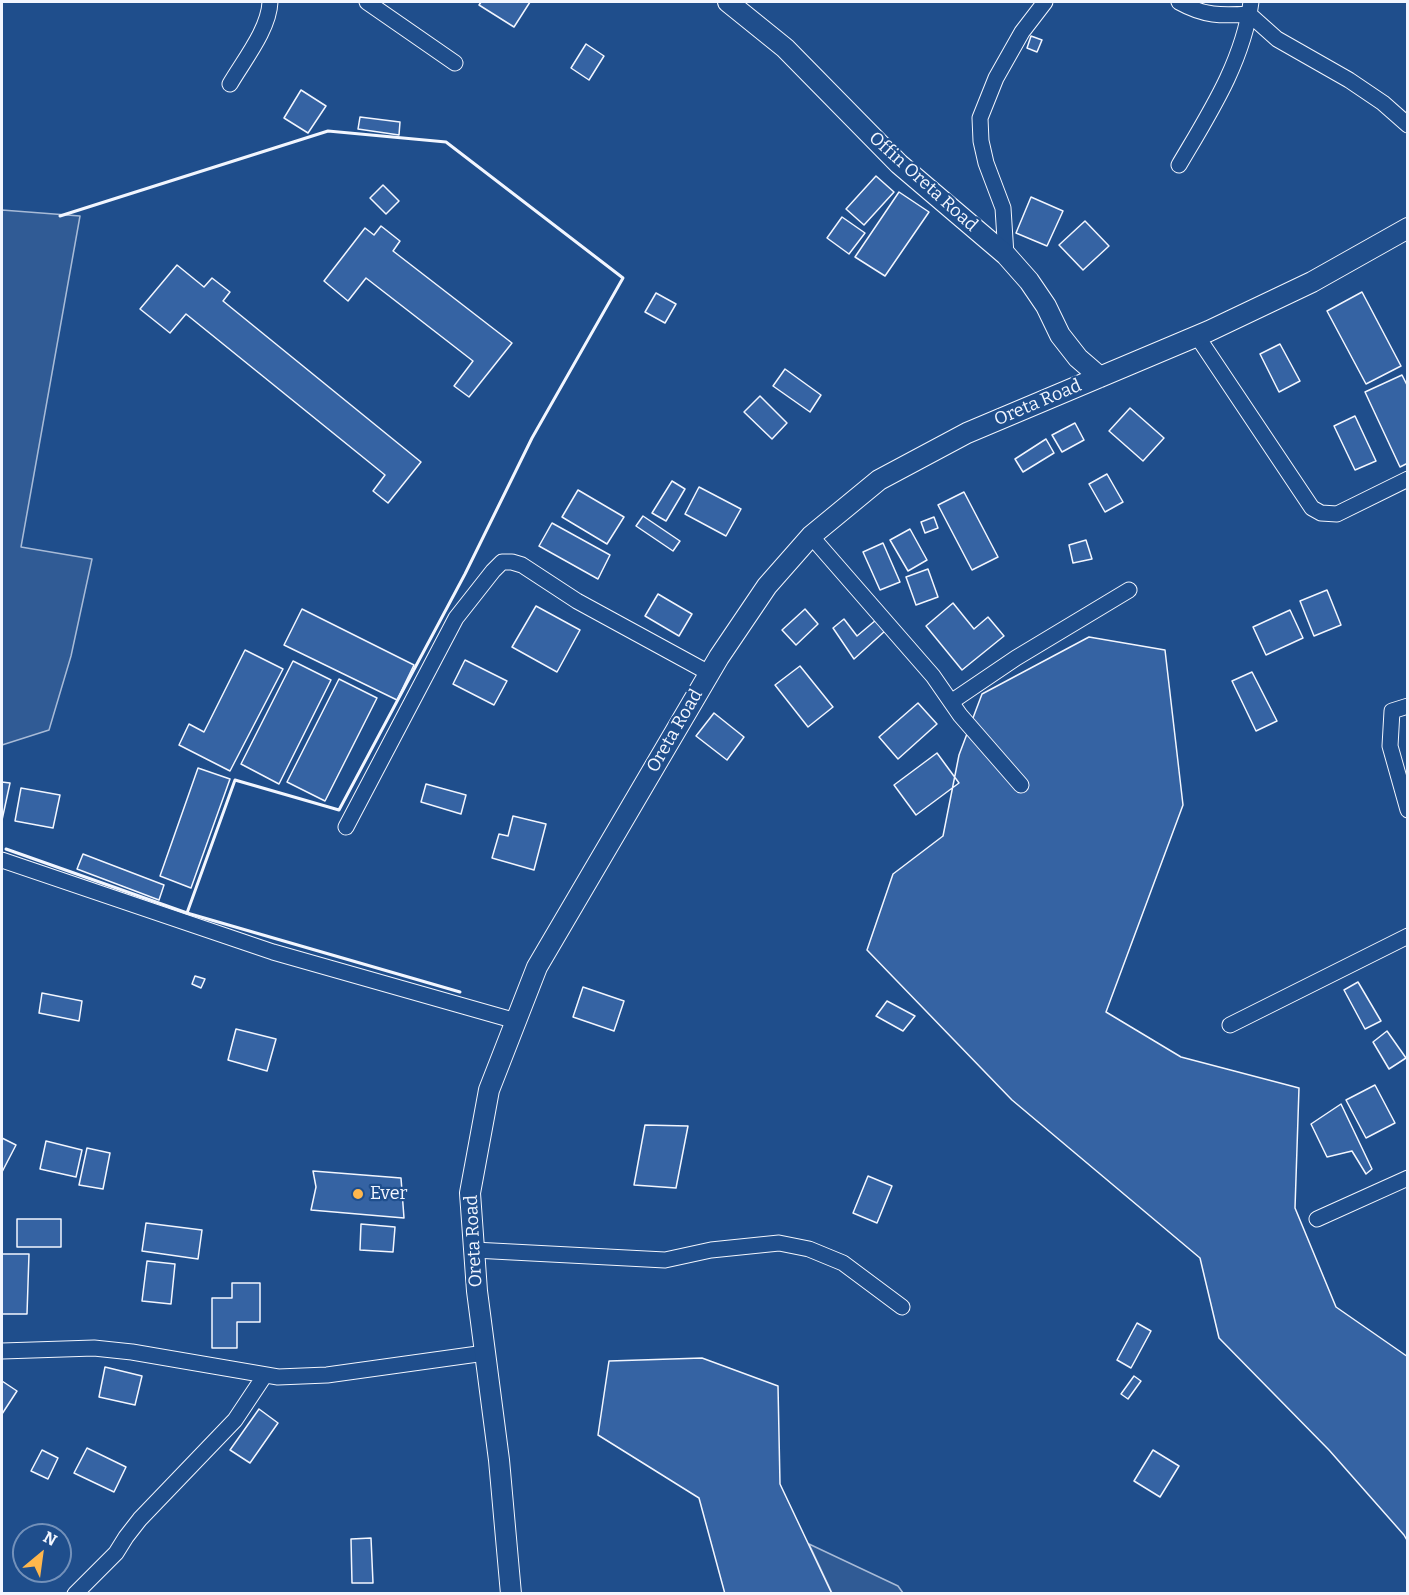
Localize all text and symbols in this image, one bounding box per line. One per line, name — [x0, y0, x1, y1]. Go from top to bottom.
street label: Offin Oreta Road — [864, 127, 982, 237]
street label: Oreta Road — [991, 375, 1085, 431]
street label: Oreta Road — [642, 686, 708, 776]
place label: Ever — [370, 1183, 408, 1205]
marker: Ever — [351, 1187, 365, 1201]
street label: Oreta Road — [461, 1194, 487, 1288]
north arrow — [12, 1523, 72, 1583]
text: N — [40, 1527, 60, 1550]

